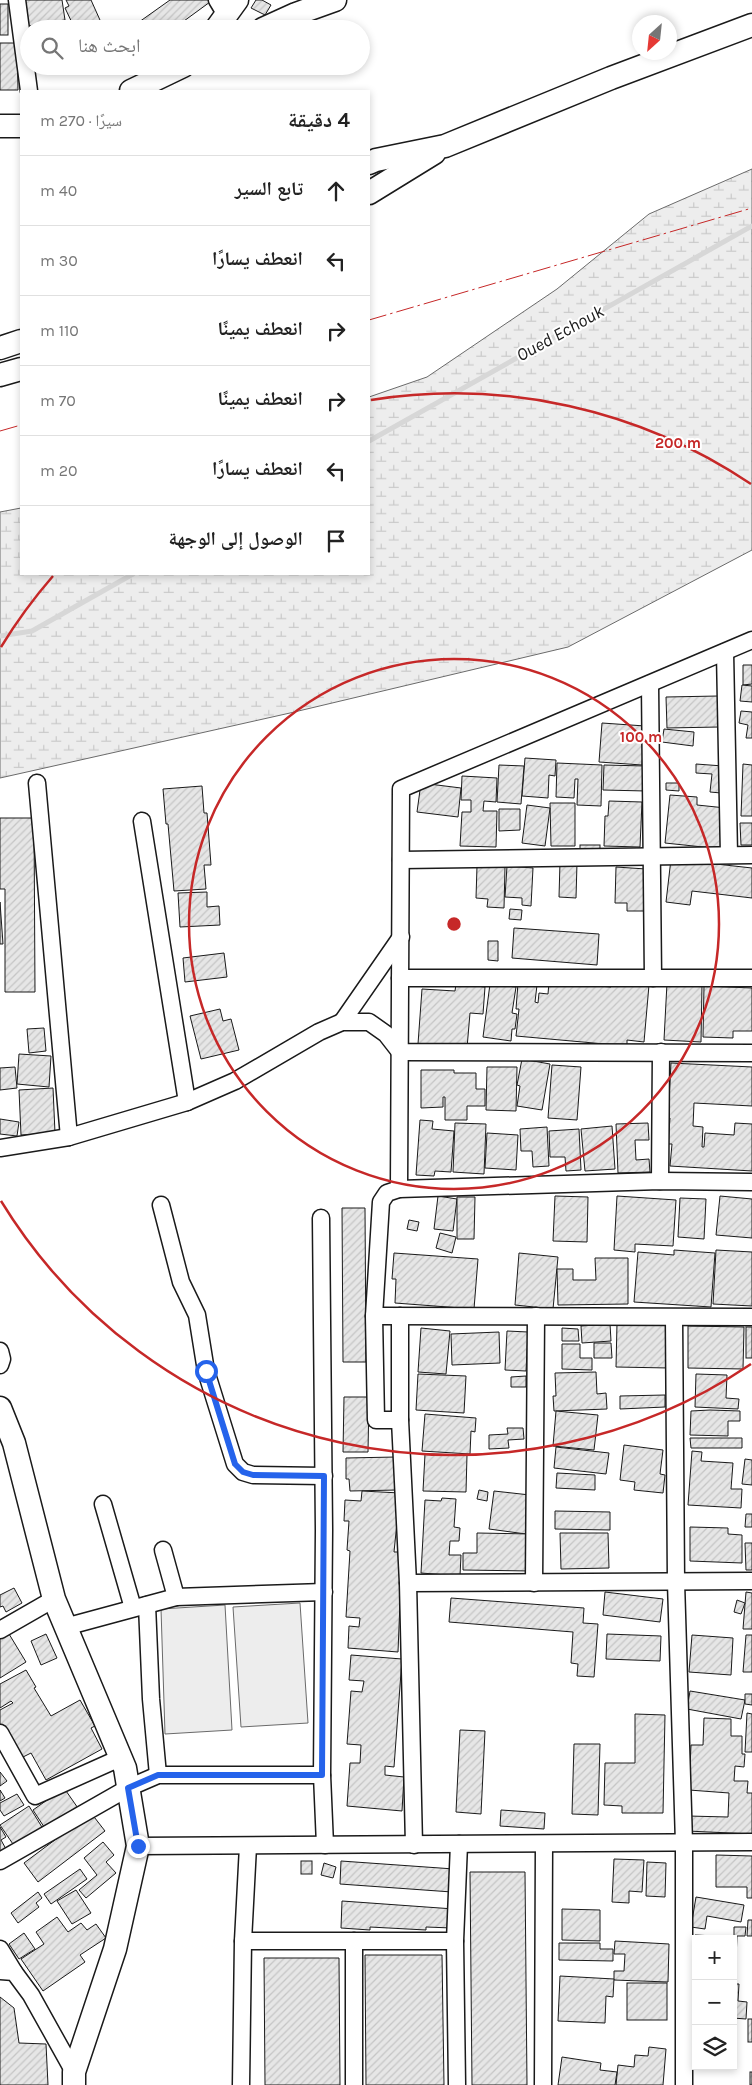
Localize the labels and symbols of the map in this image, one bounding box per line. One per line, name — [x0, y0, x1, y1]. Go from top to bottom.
north arrow — [632, 15, 677, 60]
water label: Oued Echouk — [512, 299, 609, 366]
text: 200 m — [655, 434, 701, 452]
text: 100 m — [620, 728, 662, 746]
centre of rings — [445, 915, 463, 933]
route start — [195, 1360, 218, 1383]
route end — [127, 1835, 150, 1858]

